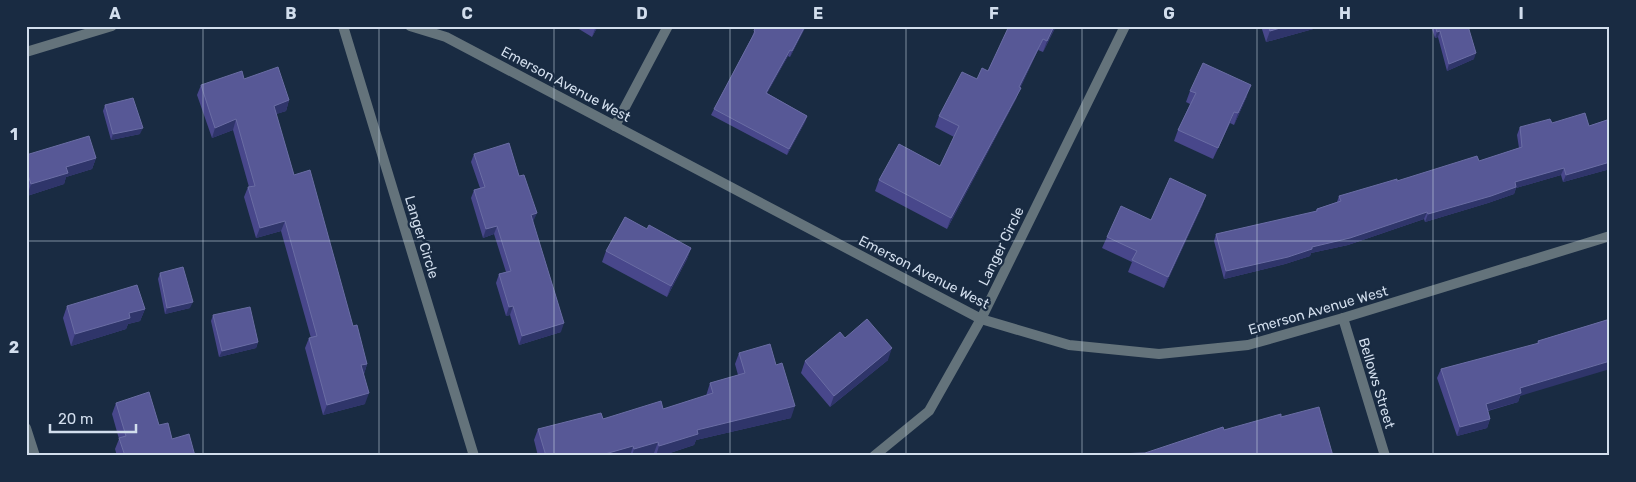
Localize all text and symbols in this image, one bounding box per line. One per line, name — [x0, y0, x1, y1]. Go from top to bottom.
text: A — [109, 4, 121, 23]
text: B — [285, 4, 297, 23]
text: C — [461, 4, 473, 23]
text: D — [636, 4, 648, 23]
text: E — [813, 4, 823, 23]
text: F — [989, 4, 999, 23]
text: G — [1163, 4, 1175, 23]
text: H — [1339, 4, 1351, 23]
text: I — [1518, 4, 1524, 23]
street label: Emerson Avenue West — [498, 43, 634, 126]
text: 1 — [10, 125, 18, 144]
street label: Langer Circle — [401, 194, 442, 281]
street label: Langer Circle — [975, 204, 1028, 288]
street label: Emerson Avenue West — [856, 232, 992, 313]
street label: Emerson Avenue West — [1246, 282, 1390, 339]
street label: Bellows Street — [1355, 336, 1399, 431]
text: 2 — [9, 338, 19, 357]
scale bar — [50, 402, 136, 434]
text: 20 m — [58, 410, 93, 428]

